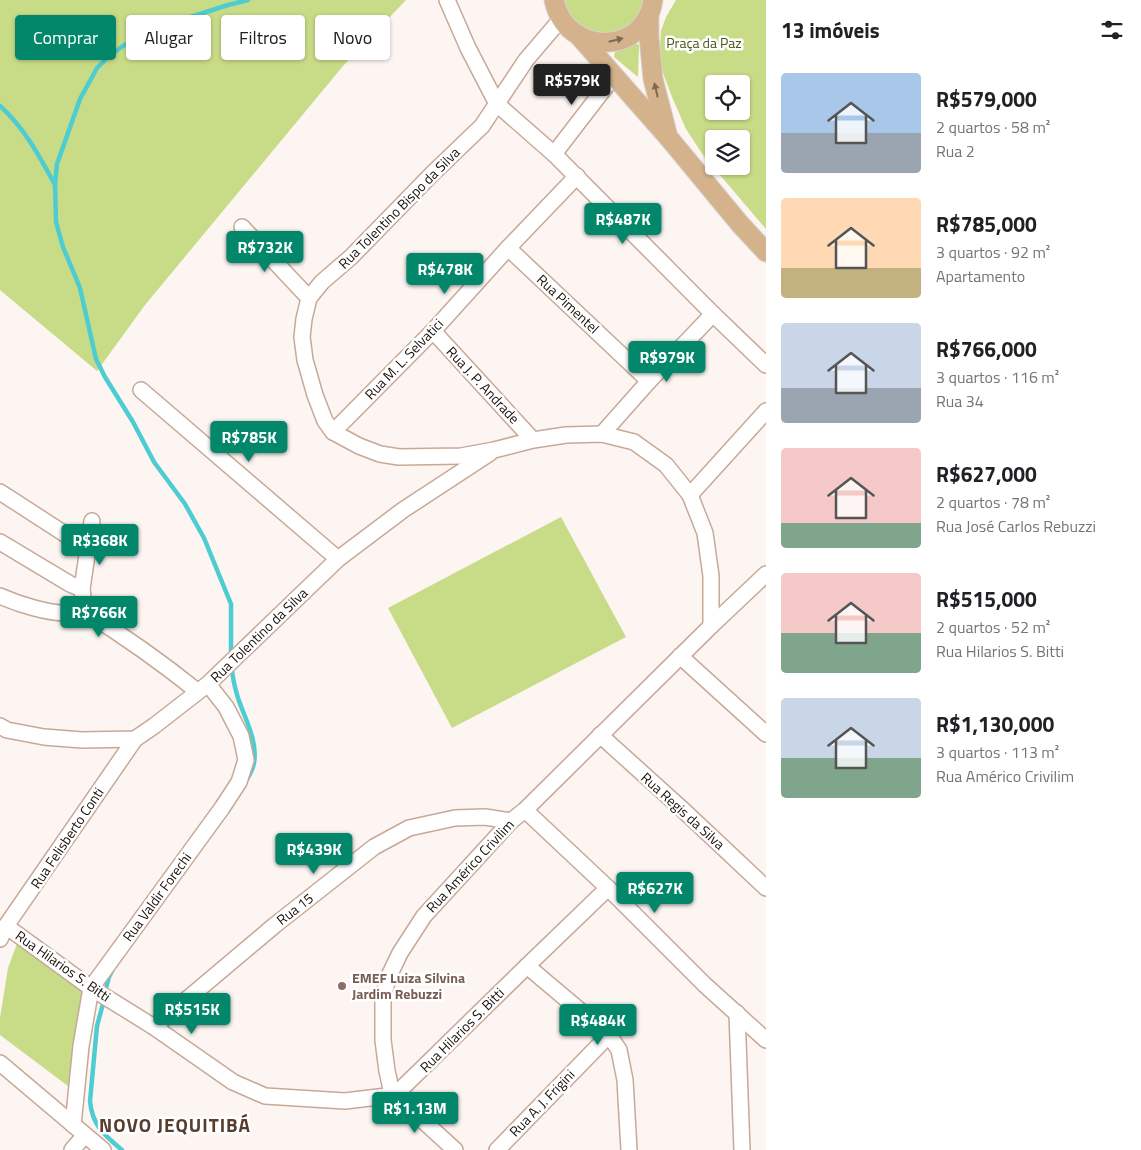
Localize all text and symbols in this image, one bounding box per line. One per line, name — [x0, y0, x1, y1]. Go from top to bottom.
text: 13 imóveis — [781, 14, 880, 46]
chip: Comprar — [15, 15, 116, 60]
chip: Alugar — [126, 15, 211, 60]
chip: Filtros — [221, 15, 305, 60]
chip: Novo — [315, 15, 390, 60]
icon: filters — [1098, 16, 1126, 44]
park label: Praça da Paz — [666, 32, 742, 53]
one-way arrow — [608, 36, 623, 44]
pin: R$579K — [531, 64, 613, 106]
text: R$579K — [544, 68, 600, 92]
map controls — [705, 75, 750, 175]
button: locate — [705, 75, 750, 120]
one-way arrow — [652, 82, 660, 97]
text: R$579,000 — [936, 83, 1037, 115]
icon: home — [821, 93, 881, 153]
text: 2 quartos · 58 m² — [936, 115, 1050, 139]
button: layers — [705, 130, 750, 175]
text: Rua 2 — [936, 139, 975, 163]
street label: Rua Tolentino Bispo da Silva — [333, 142, 464, 273]
pin: R$487K — [582, 202, 664, 245]
text: R$487K — [595, 207, 651, 231]
text: R$785,000 — [936, 208, 1037, 240]
icon: home — [821, 218, 881, 278]
pin: R$732K — [224, 230, 306, 273]
text: R$732K — [237, 235, 293, 259]
text: 3 quartos · 92 m² — [936, 240, 1050, 264]
pin: R$478K — [404, 252, 486, 295]
text: R$478K — [417, 257, 473, 281]
text: Apartamento — [936, 264, 1025, 288]
street label: Rua Pimentel — [532, 269, 604, 338]
street label: Rua M. L. Selvatici — [359, 313, 448, 404]
text: R$766,000 — [936, 333, 1037, 365]
pin: R$979K — [626, 340, 708, 383]
street label: Rua J. P. Andrade — [442, 341, 525, 428]
icon: home — [821, 343, 881, 403]
text: R$979K — [639, 345, 695, 369]
text: 3 quartos · 116 m² — [936, 365, 1059, 389]
text: Rua 34 — [936, 389, 984, 413]
pin: R$785K — [208, 420, 290, 463]
text: R$785K — [221, 425, 277, 449]
text: R$627,000 — [936, 458, 1037, 490]
icon: home — [821, 468, 881, 528]
text: 2 quartos · 78 m² — [936, 490, 1050, 514]
text: Rua José Carlos Rebuzzi — [936, 514, 1096, 538]
pin: R$368K — [59, 524, 141, 566]
text: R$368K — [72, 528, 128, 552]
street label: Rua Tolentino da Silva — [205, 582, 312, 687]
text: R$515,000 — [936, 583, 1037, 615]
icon: home — [821, 593, 881, 653]
pin: R$766K — [58, 596, 140, 638]
text: R$766K — [71, 600, 127, 624]
text: 2 quartos · 52 m² — [936, 615, 1050, 639]
text: Rua Hilarios S. Bitti — [936, 639, 1064, 663]
text: R$1,130,000 — [936, 708, 1054, 740]
icon: home — [821, 718, 881, 778]
text: 3 quartos · 113 m² — [936, 740, 1059, 764]
text: Rua Américo Crivilim — [936, 764, 1074, 788]
street label: Rua Regis da Silva — [637, 767, 730, 854]
street label: Rua Felisberto Conti — [25, 783, 108, 893]
street label: Rua Américo Crivilim — [421, 814, 519, 917]
pin: R$439K — [273, 832, 355, 875]
text: R$439K — [286, 837, 342, 861]
street label: Rua Valdir Forechi — [117, 848, 196, 946]
pin: R$627K — [614, 872, 696, 914]
text: R$627K — [627, 876, 683, 900]
street label: Rua 15 — [272, 887, 318, 930]
street label: Rua Hilarios S. Bitti — [11, 925, 115, 1006]
place label: EMEF Luiza Silvina Jardim Rebuzzi — [352, 967, 465, 1004]
marker: EMEF Luiza Silvina Jardim Rebuzzi — [336, 980, 348, 992]
street label: Rua Hilarios S. Bitti — [415, 983, 509, 1077]
pin: R$515K — [151, 992, 233, 1035]
text: R$515K — [164, 997, 220, 1021]
pin: R$484K — [557, 1004, 639, 1046]
text: R$484K — [570, 1008, 626, 1032]
street label: Rua A. J. Frigini — [504, 1064, 579, 1141]
pin: R$1.13M — [369, 1092, 461, 1134]
text: R$1.13M — [383, 1096, 447, 1120]
district label: NOVO JEQUITIBÁ — [99, 1110, 251, 1139]

